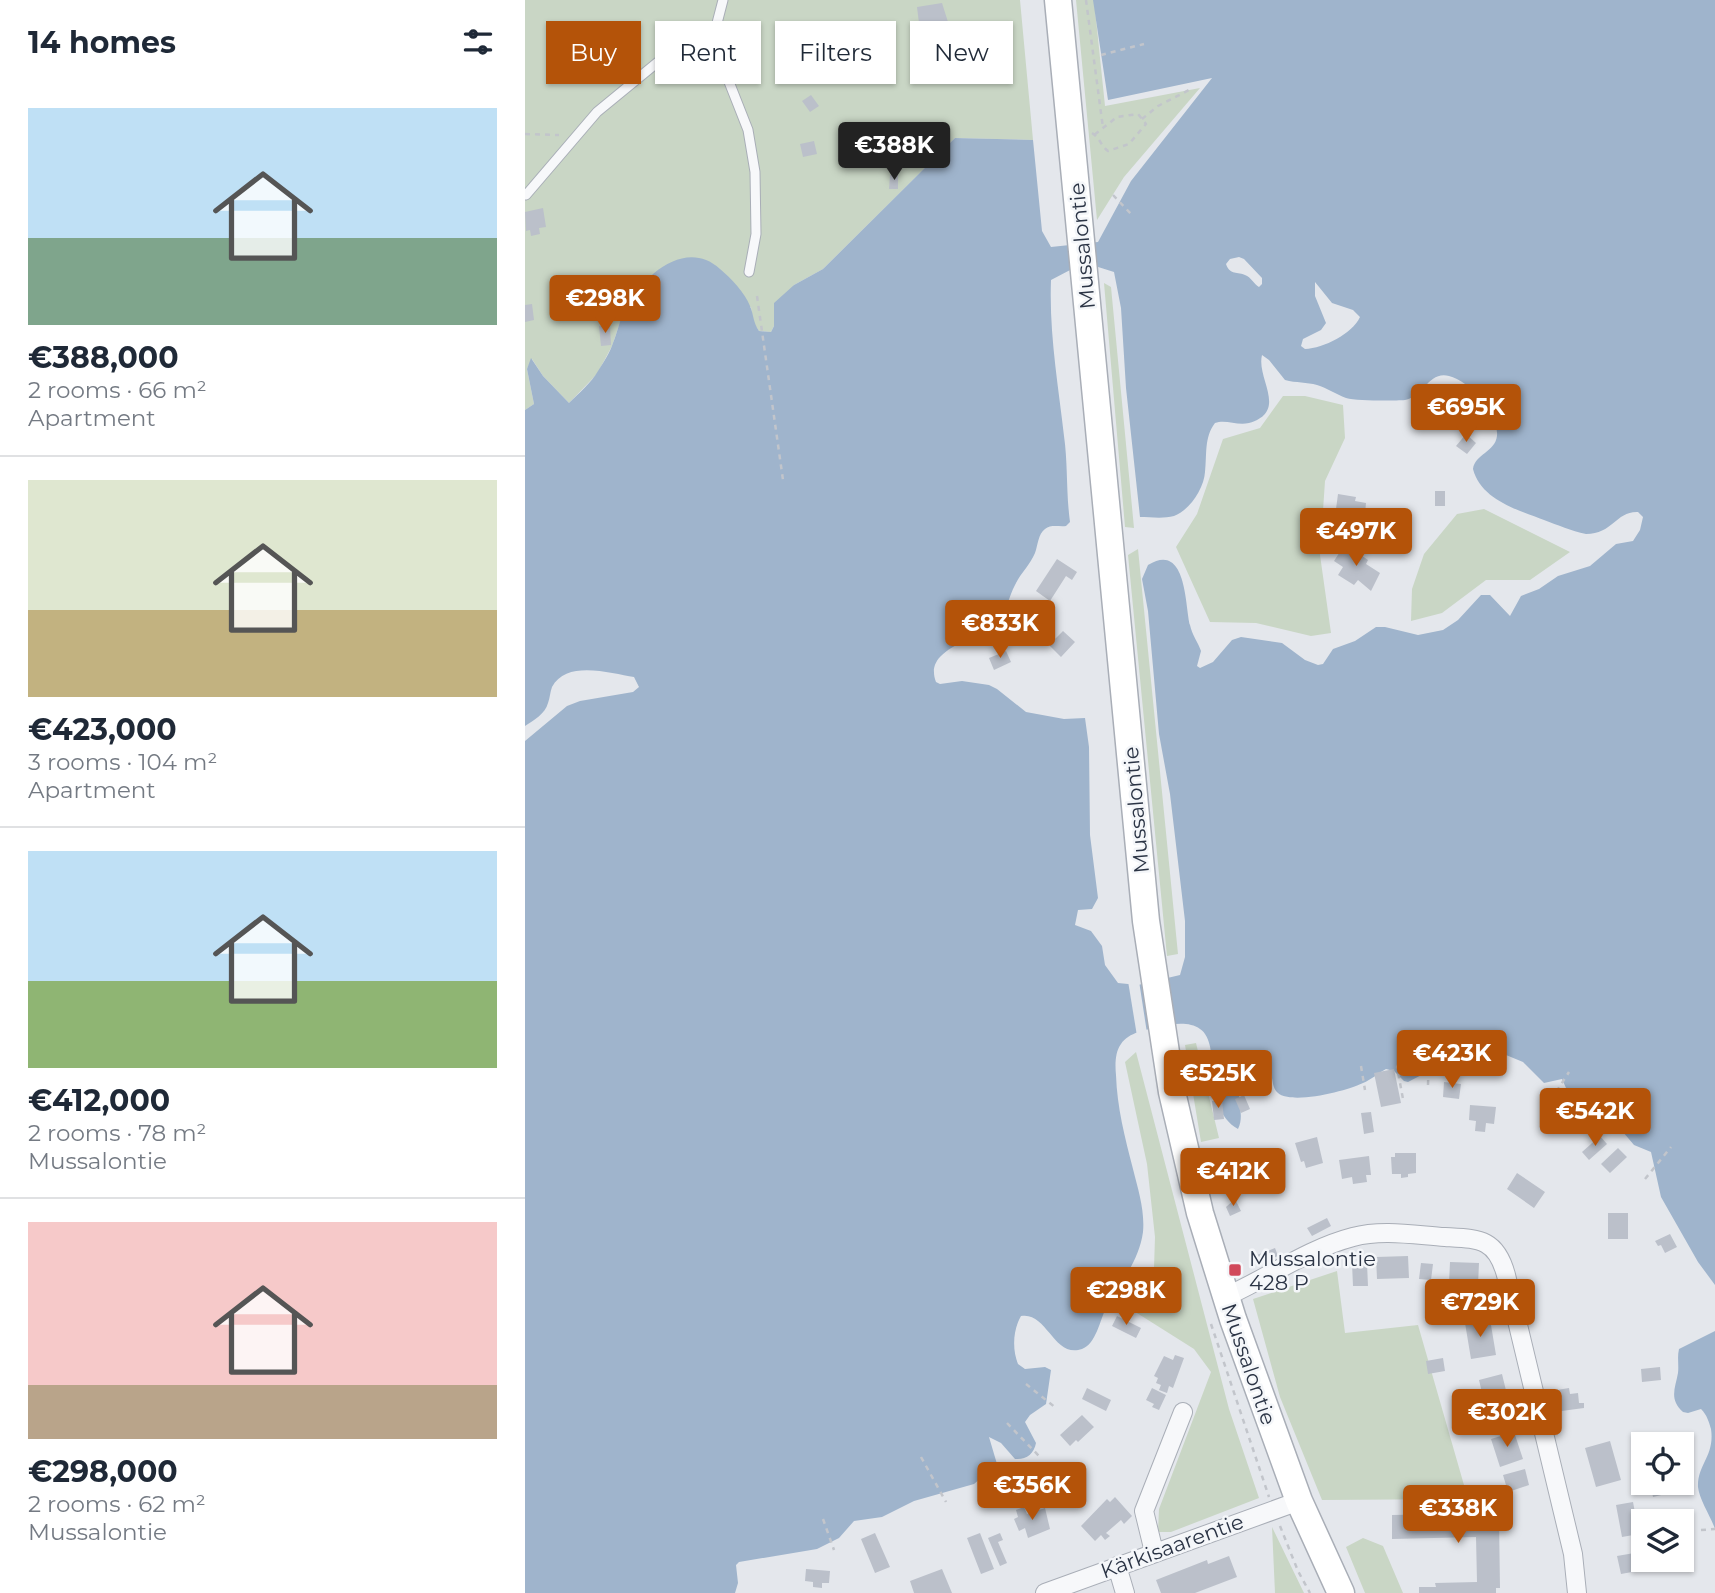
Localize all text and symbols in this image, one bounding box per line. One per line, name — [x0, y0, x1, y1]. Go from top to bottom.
chip: Buy — [546, 21, 641, 84]
chip: Rent — [655, 21, 761, 84]
chip: Filters — [775, 21, 896, 84]
chip: New — [910, 21, 1013, 84]
icon: filters — [459, 23, 497, 61]
text: 14 homes — [28, 24, 176, 61]
pin: €388K — [845, 122, 943, 182]
text: €388K — [854, 131, 934, 159]
icon: home — [200, 153, 326, 279]
street label: Mussalontie — [1064, 182, 1100, 310]
pin: €298K — [556, 276, 654, 335]
text: €298K — [566, 284, 645, 312]
text: €388,000 — [28, 339, 179, 376]
text: 2 rooms · 66 m² — [28, 376, 207, 404]
pin: €695K — [1417, 384, 1515, 444]
text: €695K — [1427, 393, 1505, 421]
text: Apartment — [28, 404, 156, 432]
pin: €497K — [1307, 508, 1405, 568]
text: €497K — [1316, 517, 1396, 545]
icon: home — [200, 525, 326, 651]
pin: €833K — [951, 600, 1049, 660]
text: €833K — [961, 609, 1039, 637]
text: €423,000 — [28, 711, 177, 748]
street label: Mussalontie — [1118, 746, 1154, 874]
text: 3 rooms · 104 m² — [28, 748, 217, 776]
text: Apartment — [28, 776, 156, 804]
icon: home — [200, 896, 326, 1022]
pin: €423K — [1403, 1030, 1501, 1090]
text: €423K — [1413, 1039, 1491, 1067]
pin: €525K — [1169, 1050, 1267, 1110]
text: €525K — [1180, 1059, 1256, 1087]
text: €412,000 — [28, 1082, 170, 1119]
pin: €542K — [1546, 1088, 1644, 1148]
text: €542K — [1556, 1097, 1634, 1125]
text: 2 rooms · 78 m² — [28, 1119, 206, 1147]
text: Mussalontie — [28, 1147, 167, 1175]
pin: €412K — [1184, 1148, 1282, 1208]
text: €412K — [1196, 1157, 1270, 1185]
place label: Mussalontie 428 P — [1249, 1246, 1376, 1295]
marker: Mussalontie 428 P — [1227, 1262, 1243, 1278]
icon: home — [200, 1267, 326, 1393]
pin: €298K — [1077, 1268, 1175, 1327]
text: €298K — [1087, 1276, 1166, 1304]
pin: €729K — [1431, 1280, 1529, 1339]
text: €729K — [1441, 1288, 1519, 1316]
street label: Mussalontie — [1217, 1300, 1281, 1428]
pin: €302K — [1458, 1390, 1556, 1449]
text: €302K — [1468, 1398, 1546, 1426]
map controls — [1631, 1432, 1694, 1572]
button: locate — [1631, 1432, 1694, 1495]
text: €298,000 — [28, 1453, 178, 1490]
pin: €356K — [983, 1462, 1081, 1522]
text: €356K — [993, 1471, 1071, 1499]
pin: €338K — [1409, 1486, 1507, 1545]
text: 2 rooms · 62 m² — [28, 1490, 206, 1518]
text: €338K — [1419, 1494, 1497, 1522]
street label: Kärkisaarentie — [1097, 1509, 1247, 1583]
button: layers — [1631, 1509, 1694, 1572]
text: Mussalontie — [28, 1518, 167, 1546]

